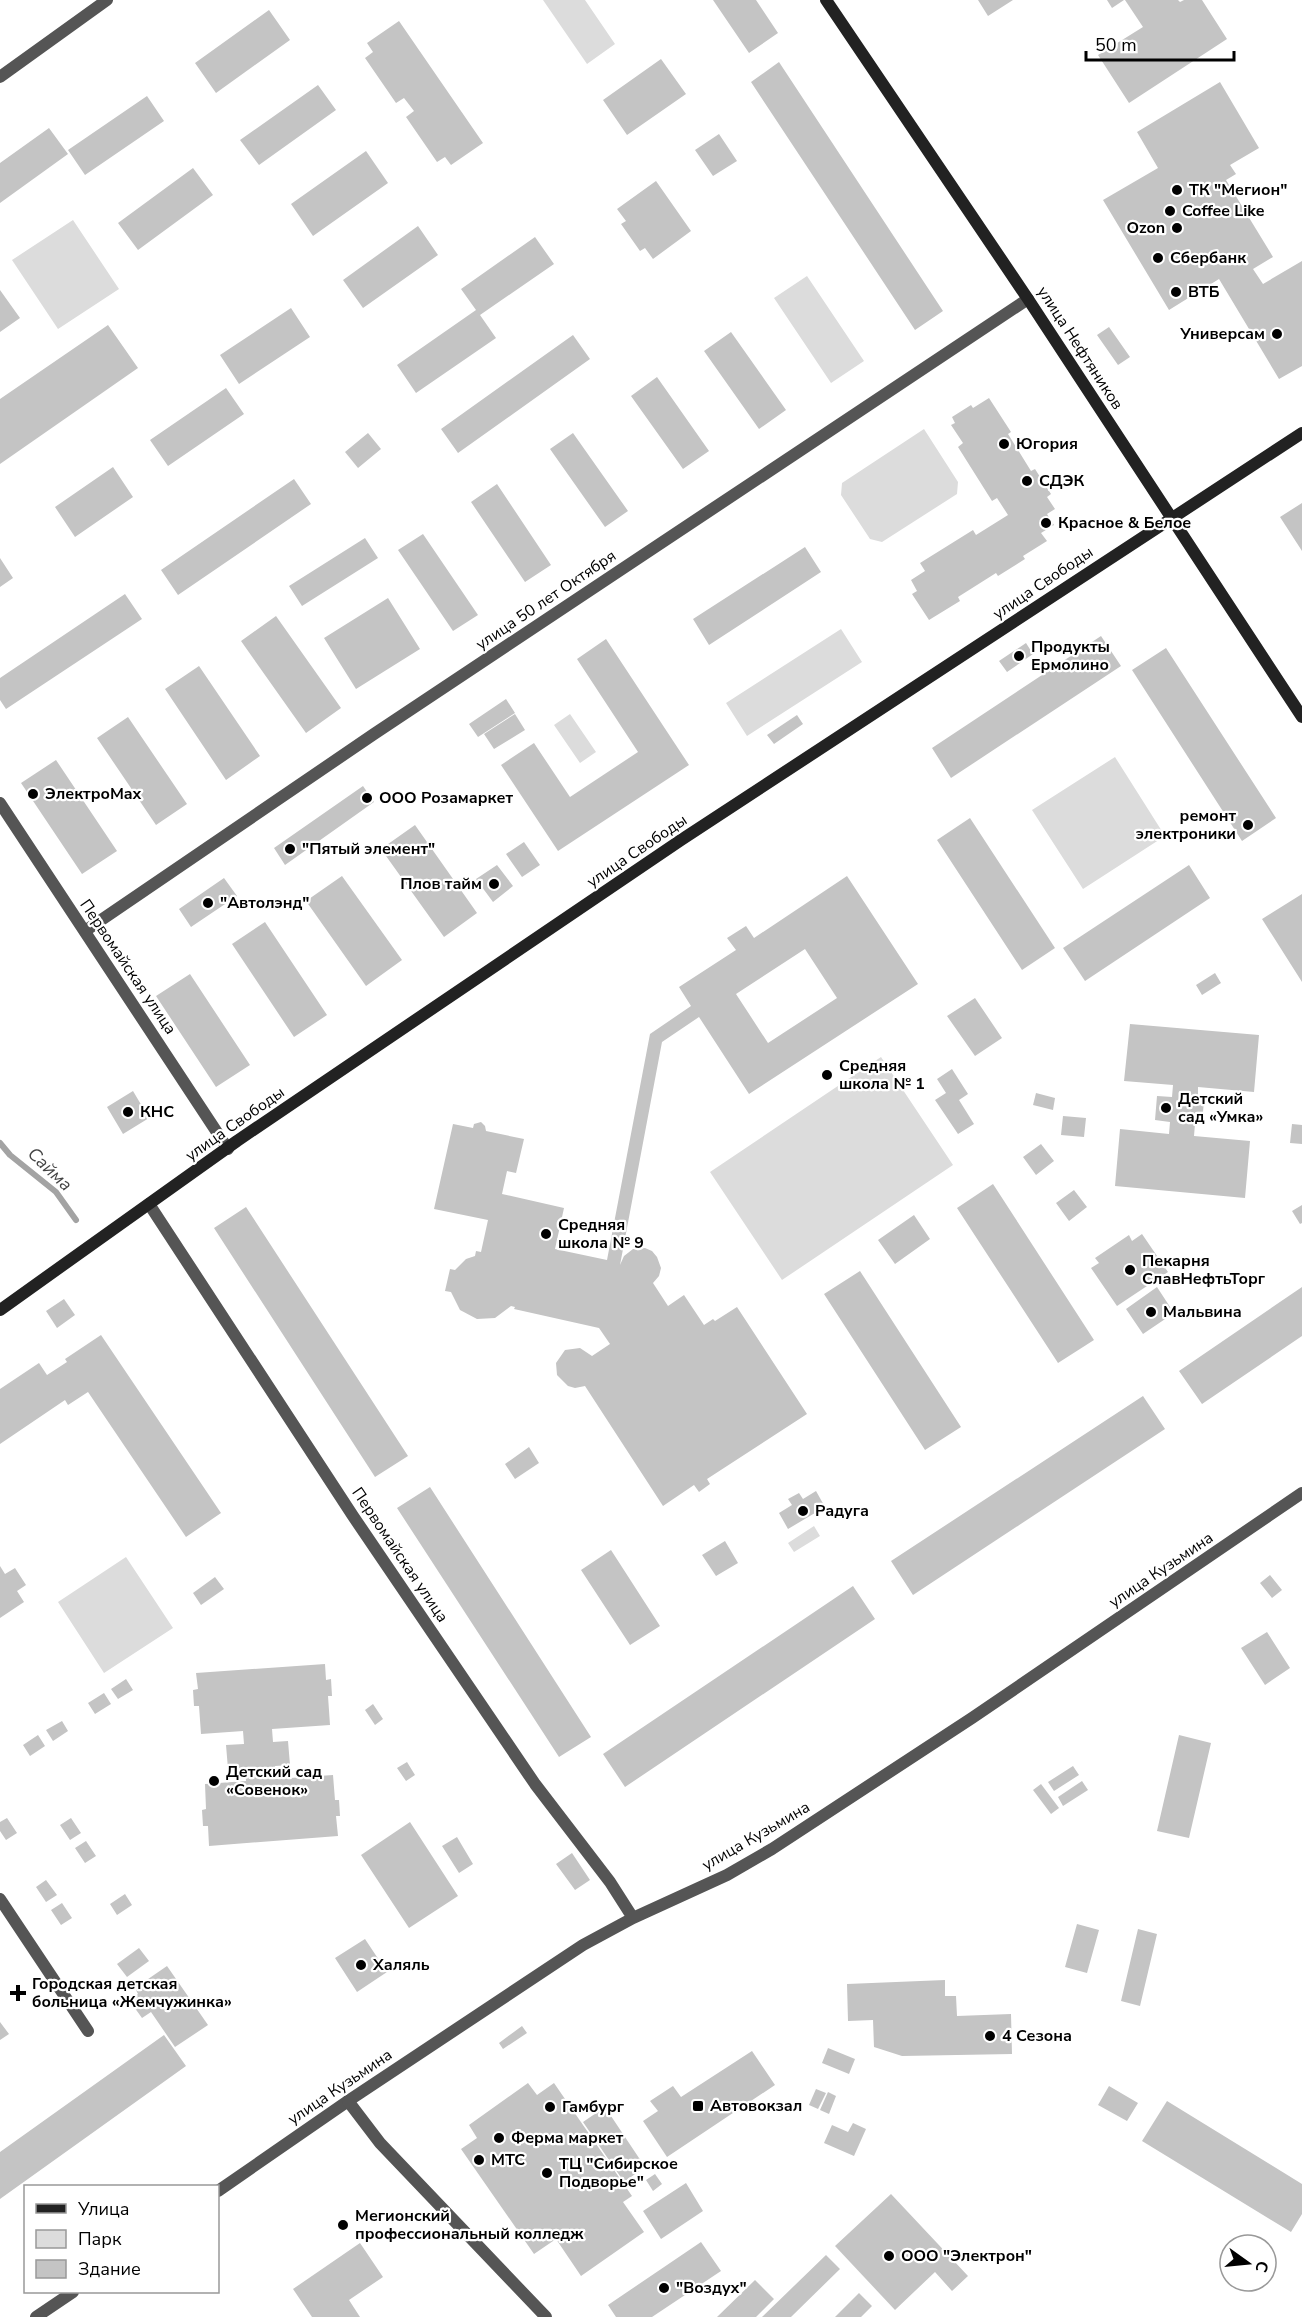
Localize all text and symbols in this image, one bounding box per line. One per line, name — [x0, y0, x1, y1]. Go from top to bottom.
scale bar — [1086, 24, 1234, 62]
text: 50 m — [1095, 33, 1137, 57]
place label: ТК "Мегион" — [1189, 179, 1287, 201]
marker: ТК "Мегион" — [1170, 183, 1184, 197]
place label: Coffee Like — [1182, 200, 1265, 222]
marker: Coffee Like — [1163, 204, 1177, 218]
place label: Ozon — [1126, 217, 1165, 239]
marker: Ozon — [1170, 221, 1184, 235]
place label: Сбербанк — [1170, 247, 1247, 269]
marker: Сбербанк — [1151, 251, 1165, 265]
place label: ВТБ — [1188, 281, 1220, 303]
street label: улица Нефтяников — [1032, 282, 1128, 414]
marker: ВТБ — [1169, 285, 1183, 299]
place label: Универсам — [1179, 323, 1265, 345]
marker: Универсам — [1270, 327, 1284, 341]
place label: Югория — [1016, 433, 1078, 455]
marker: Югория — [997, 437, 1011, 451]
place label: СДЭК — [1039, 470, 1085, 492]
marker: СДЭК — [1020, 474, 1034, 488]
place label: Красное & Белое — [1058, 512, 1191, 534]
marker: Красное & Белое — [1039, 516, 1053, 530]
street label: улица Свободы — [989, 541, 1097, 625]
street label: улица 50 лет Октября — [472, 545, 620, 655]
place label: Продукты Ермолино — [1031, 636, 1110, 676]
marker: Продукты Ермолино — [1012, 649, 1026, 663]
place label: ЭлектроMax — [45, 783, 142, 805]
marker: ЭлектроMax — [26, 787, 40, 801]
place label: ООО Розамаркет — [379, 787, 513, 809]
marker: ООО Розамаркет — [360, 791, 374, 805]
place label: ремонт электроники — [1136, 805, 1236, 845]
street label: улица Свободы — [583, 809, 691, 893]
marker: ремонт электроники — [1241, 818, 1255, 832]
place label: "Пятый элемент" — [302, 838, 435, 860]
marker: "Пятый элемент" — [283, 842, 297, 856]
place label: Плов тайм — [400, 873, 482, 895]
marker: Плов тайм — [487, 877, 501, 891]
place label: "Автолэнд" — [220, 892, 310, 914]
street label: Первомайская улица — [75, 895, 181, 1039]
marker: "Автолэнд" — [201, 896, 215, 910]
place label: Средняя школа № 1 — [839, 1055, 925, 1095]
marker: Средняя школа № 1 — [820, 1068, 834, 1082]
street label: улица Свободы — [181, 1082, 289, 1166]
place label: Детский сад «Умка» — [1178, 1088, 1263, 1128]
place label: КНС — [140, 1101, 174, 1123]
marker: Детский сад «Умка» — [1159, 1101, 1173, 1115]
marker: КНС — [121, 1105, 135, 1119]
water label: Сайма — [22, 1142, 78, 1196]
place label: Средняя школа № 9 — [558, 1214, 644, 1254]
marker: Средняя школа № 9 — [539, 1227, 553, 1241]
place label: Пекарня СлавНефтьТорг — [1142, 1250, 1266, 1290]
marker: Пекарня СлавНефтьТорг — [1123, 1263, 1137, 1277]
place label: Мальвина — [1163, 1301, 1242, 1323]
marker: Мальвина — [1144, 1305, 1158, 1319]
street label: Первомайская улица — [347, 1483, 453, 1627]
place label: Радуга — [815, 1500, 869, 1522]
marker: Радуга — [796, 1504, 810, 1518]
street label: улица Кузьмина — [1105, 1527, 1217, 1613]
place label: Детский сад «Совенок» — [226, 1761, 322, 1801]
marker: Детский сад «Совенок» — [207, 1774, 221, 1788]
street label: улица Кузьмина — [698, 1796, 814, 1876]
place label: Халяль — [372, 1954, 430, 1976]
marker: Халяль — [354, 1958, 368, 1972]
place label: Городская детская больница «Жемчужинка» — [32, 1973, 232, 2013]
marker: Городская детская больница «Жемчужинка» — [9, 1984, 27, 2002]
place label: 4 Сезона — [1002, 2025, 1072, 2047]
marker: 4 Сезона — [983, 2029, 997, 2043]
street label: улица Кузьмина — [284, 2044, 396, 2130]
place label: Автовокзал — [710, 2095, 802, 2117]
place label: Гамбург — [562, 2096, 625, 2118]
marker: Автовокзал — [691, 2099, 705, 2113]
marker: Гамбург — [543, 2100, 557, 2114]
place label: Ферма маркет — [511, 2127, 624, 2149]
marker: Ферма маркет — [492, 2131, 506, 2145]
place label: МТС — [491, 2149, 525, 2171]
marker: МТС — [472, 2153, 486, 2167]
place label: ТЦ "Сибирское Подворье" — [559, 2153, 678, 2193]
marker: ТЦ "Сибирское Подворье" — [540, 2166, 554, 2180]
legend — [24, 2185, 219, 2293]
text: Улица — [77, 2197, 129, 2221]
place label: Мегионский профессиональный колледж — [355, 2205, 584, 2245]
marker: Мегионский профессиональный колледж — [336, 2218, 350, 2232]
text: Парк — [78, 2227, 122, 2251]
north arrow — [1218, 2233, 1278, 2293]
place label: ООО "Электрон" — [901, 2245, 1032, 2267]
marker: ООО "Электрон" — [882, 2249, 896, 2263]
text: Здание — [78, 2257, 141, 2281]
text: С — [1249, 2259, 1274, 2275]
place label: "Воздух" — [676, 2277, 747, 2299]
marker: "Воздух" — [657, 2281, 671, 2295]

